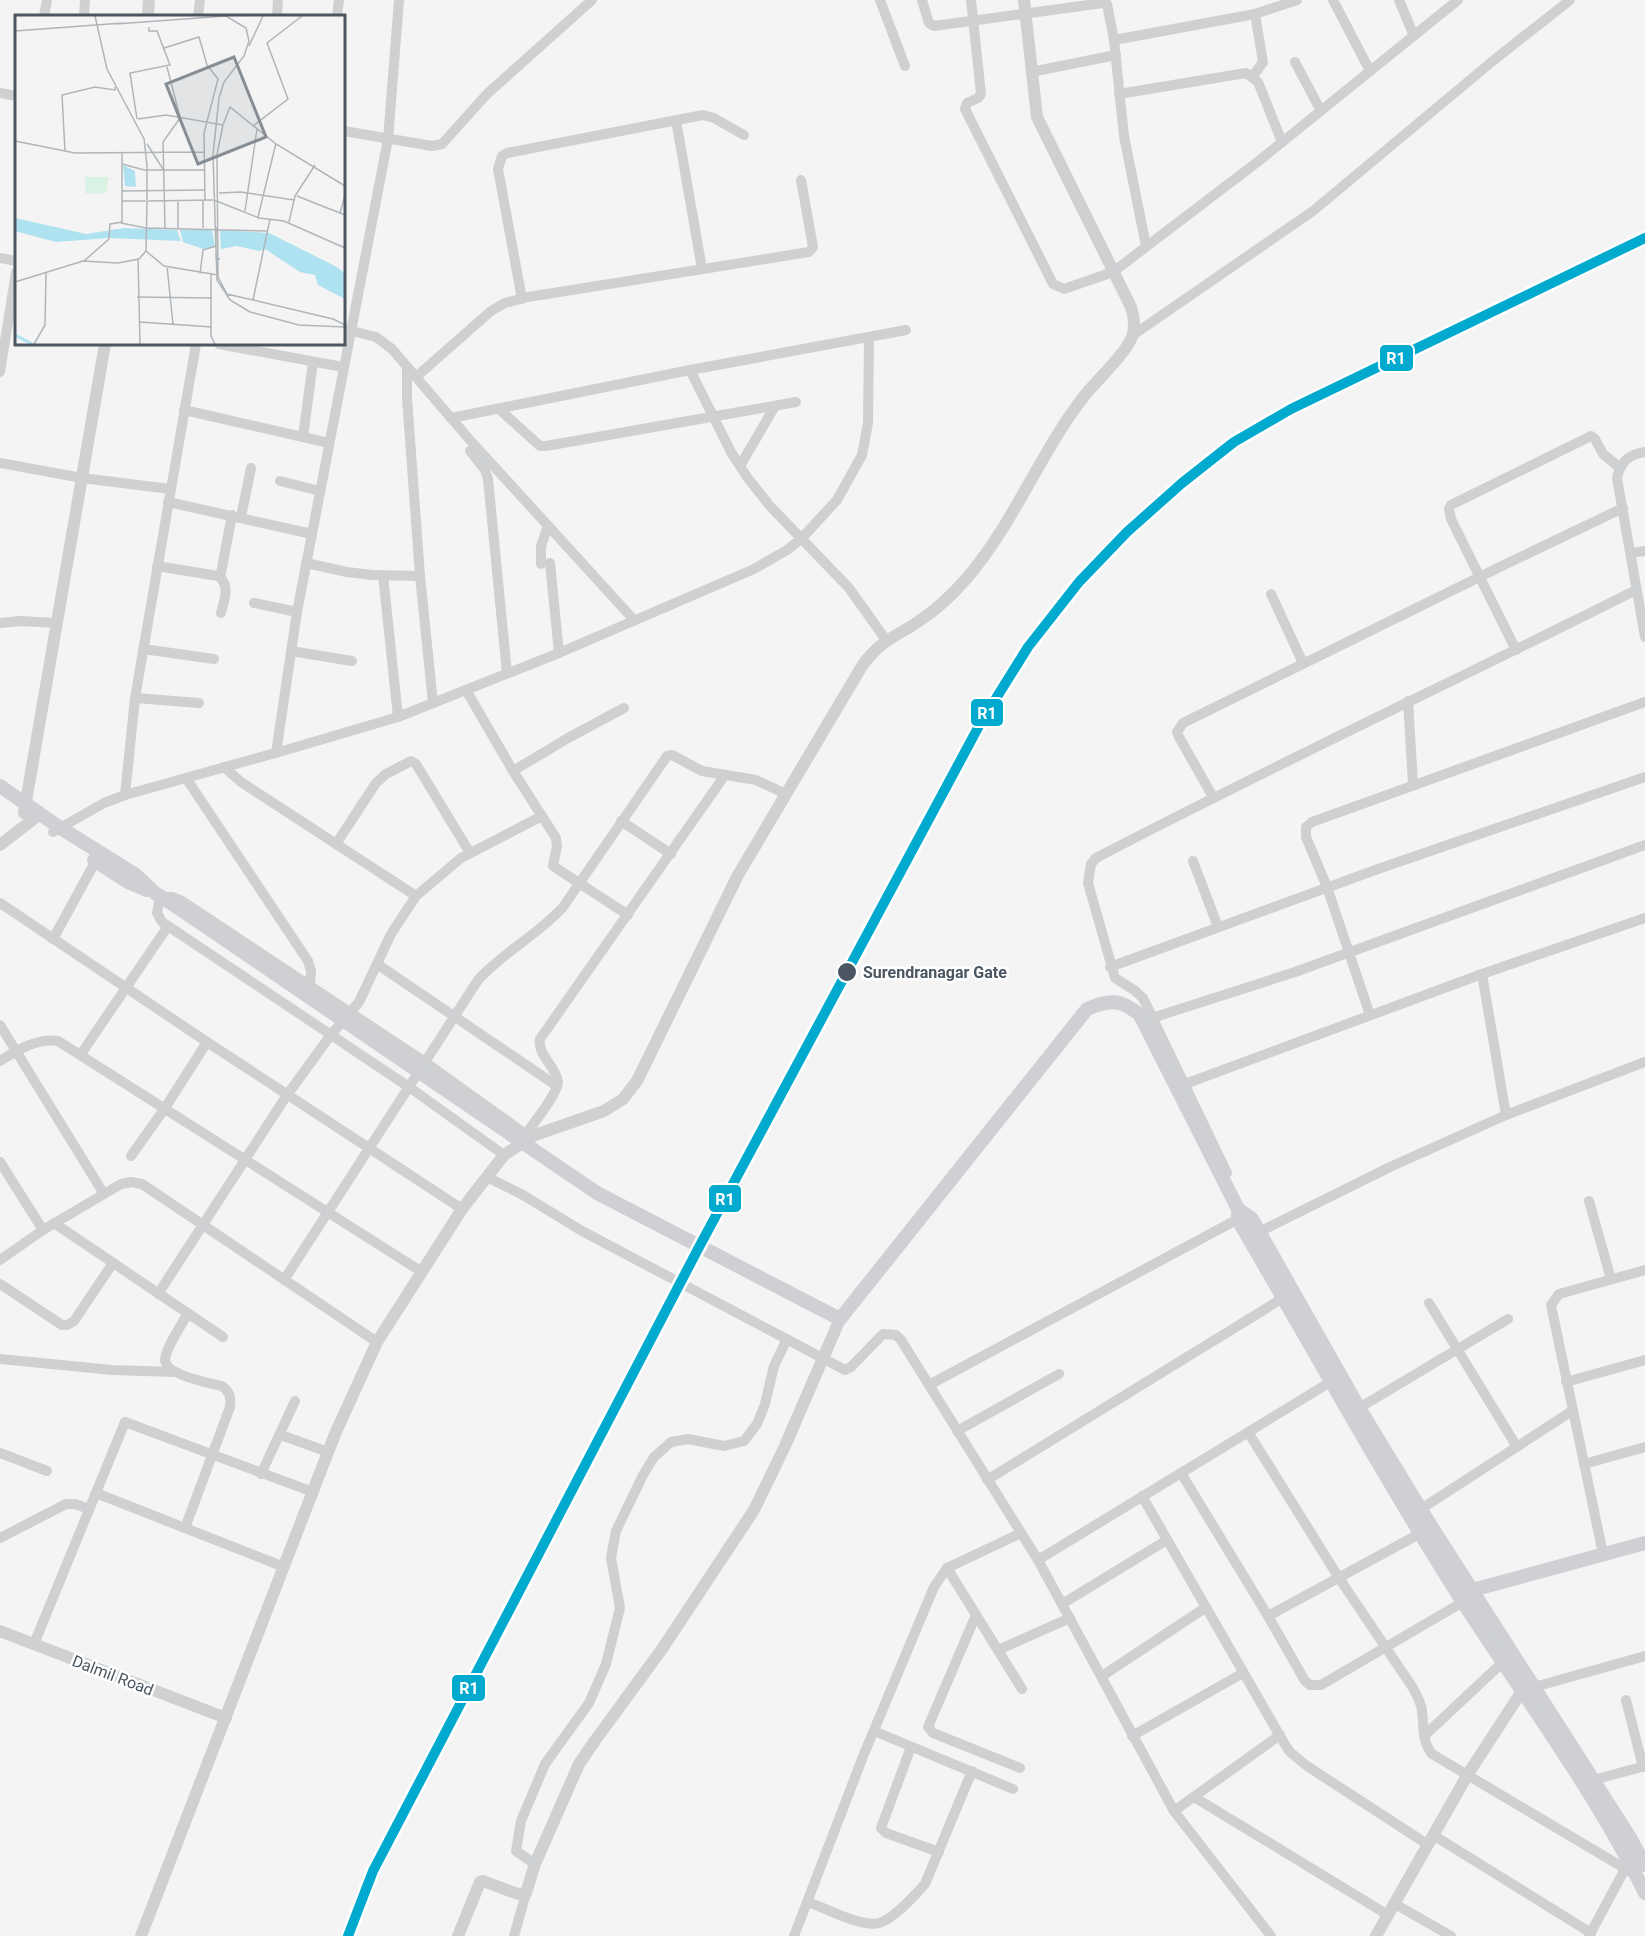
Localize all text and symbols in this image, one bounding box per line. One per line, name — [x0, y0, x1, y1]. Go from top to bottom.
inset map — [15, 15, 345, 345]
line badge: R1 — [1379, 344, 1414, 372]
text: R1 — [1386, 349, 1406, 368]
line badge: R1 — [970, 698, 1004, 727]
text: R1 — [977, 704, 997, 723]
marker: Surendranagar Gate — [836, 961, 858, 983]
place label: Surendranagar Gate — [863, 963, 1007, 982]
line badge: R1 — [708, 1184, 742, 1213]
text: R1 — [715, 1190, 735, 1209]
street label: Dalmil Road — [69, 1651, 156, 1700]
line badge: R1 — [451, 1674, 486, 1702]
text: R1 — [459, 1679, 479, 1698]

